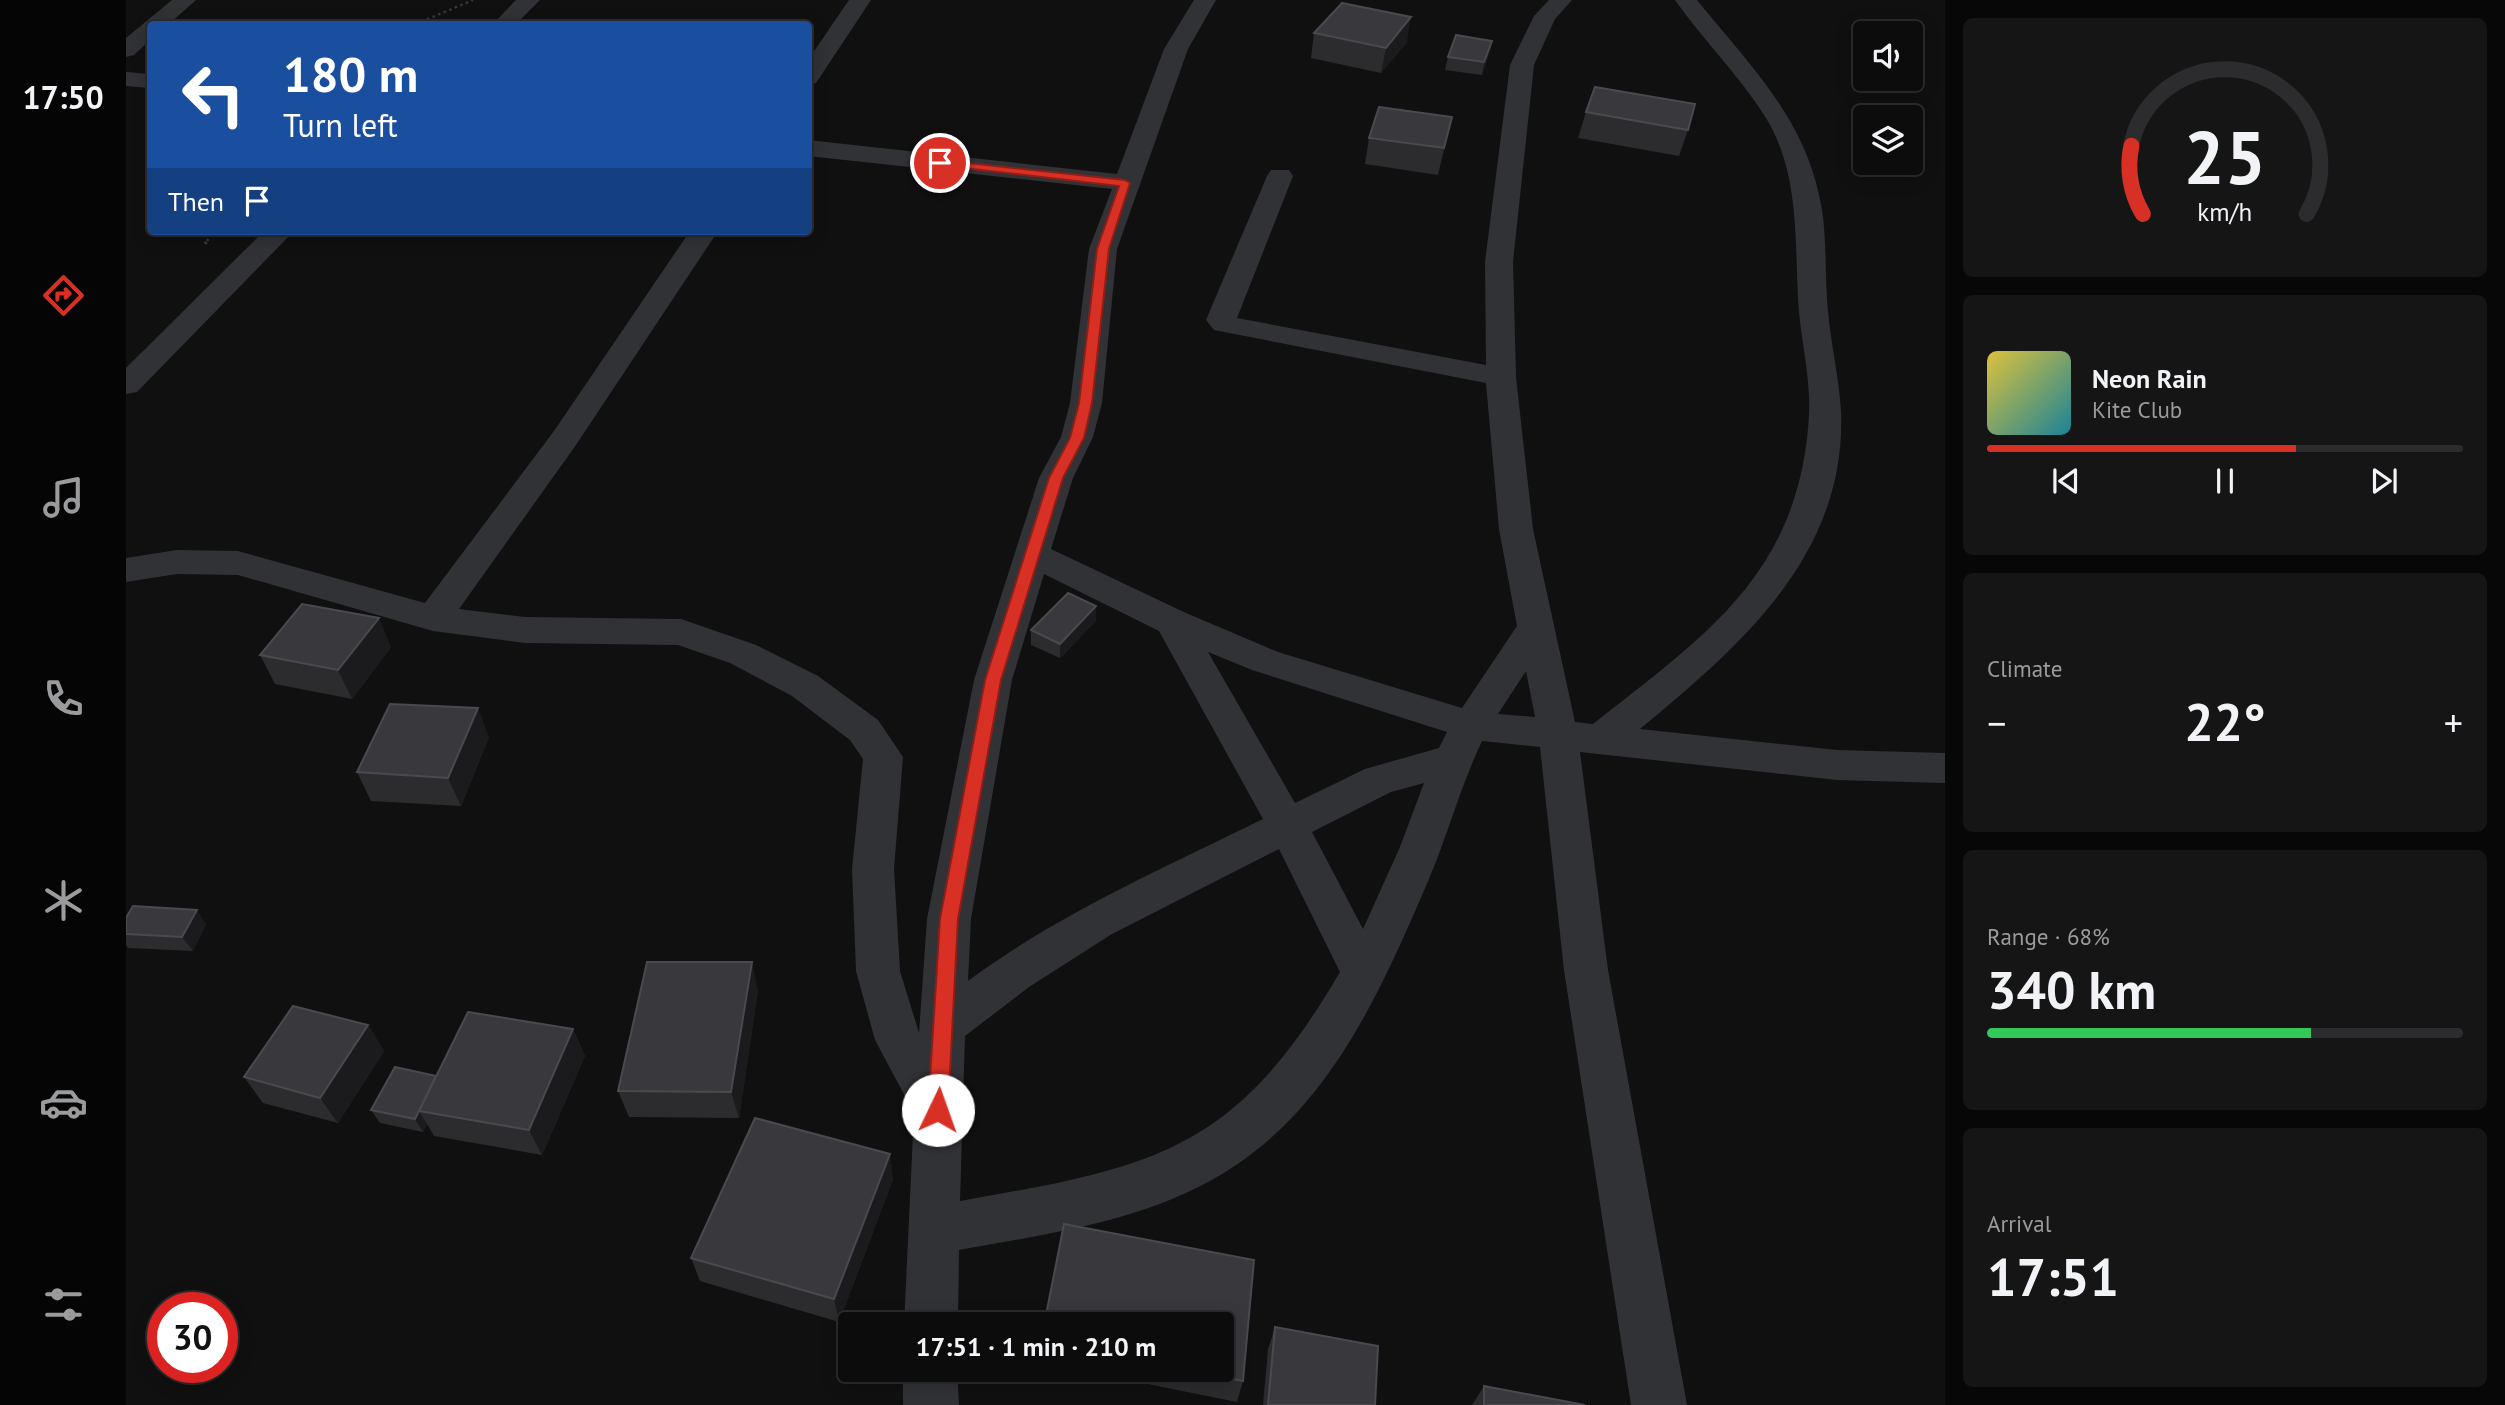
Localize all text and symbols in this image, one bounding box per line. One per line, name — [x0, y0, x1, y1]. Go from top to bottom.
map controls — [1853, 21, 1923, 175]
button: sound — [1853, 21, 1923, 91]
text: 180 m — [283, 42, 418, 106]
icon: left — [168, 49, 259, 140]
text: 17:50 — [22, 76, 104, 118]
text: Turn left — [283, 104, 398, 146]
button: layers — [1853, 105, 1923, 175]
text: 25 — [2184, 110, 2266, 204]
pin — [910, 133, 970, 193]
icon: arrive — [921, 144, 959, 182]
icon: arrive — [238, 182, 276, 220]
text: Then — [168, 185, 224, 218]
text: km/h — [2198, 196, 2252, 228]
icon: directions — [39, 271, 88, 320]
text: Neon Rain — [2092, 362, 2207, 395]
text: Kite Club — [2092, 395, 2182, 424]
icon: previous — [2047, 462, 2085, 500]
icon: pause — [2206, 462, 2244, 500]
icon: next — [2365, 462, 2403, 500]
icon: music — [39, 473, 88, 522]
text: Climate — [1987, 654, 2062, 683]
icon: phone — [39, 674, 88, 723]
text: 22° — [2184, 688, 2266, 755]
text: − — [1987, 698, 2006, 747]
text: + — [2444, 698, 2463, 747]
icon: climate — [39, 876, 88, 925]
text: Range · 68% — [1987, 922, 2110, 951]
text: 340 km — [1987, 956, 2156, 1023]
position arrow — [901, 1073, 975, 1147]
icon: car — [39, 1078, 88, 1127]
text: Arrival — [1987, 1209, 2051, 1238]
text: 17:51 — [1987, 1243, 2119, 1310]
icon: filters — [39, 1280, 88, 1329]
speed limit sign: 30 — [147, 1292, 238, 1383]
text: 17:51 · 1 min · 210 m — [916, 1330, 1156, 1363]

